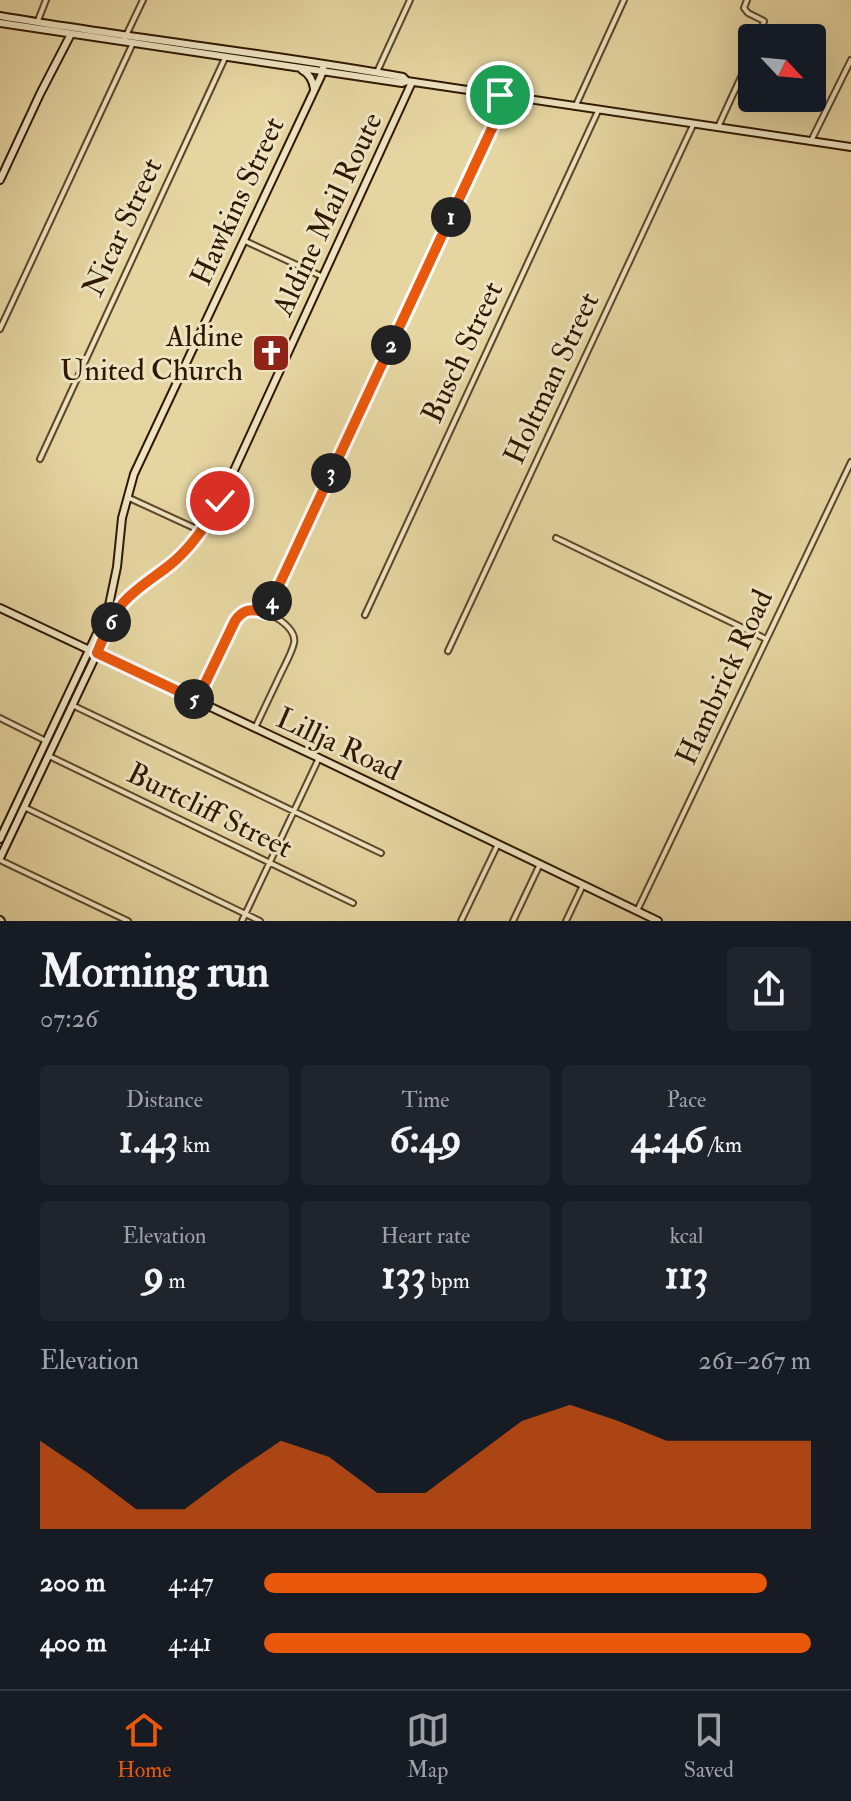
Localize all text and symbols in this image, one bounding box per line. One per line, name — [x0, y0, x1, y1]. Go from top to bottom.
north arrow — [738, 24, 826, 112]
map controls — [738, 24, 826, 112]
pin — [466, 61, 534, 129]
icon: arrive — [478, 73, 522, 117]
street label: Aldine Mail Route — [264, 107, 391, 323]
street label: Hawkins Street — [182, 111, 293, 291]
street label: Nicar Street — [74, 152, 171, 302]
pin: 1 — [431, 197, 471, 237]
text: 1 — [447, 203, 455, 231]
street label: Busch Street — [414, 275, 511, 429]
street label: Holtman Street — [496, 286, 608, 470]
place label: Aldine United Church — [60, 318, 243, 389]
pin: 2 — [371, 325, 411, 365]
text: 2 — [385, 331, 397, 359]
church icon: Aldine United Church — [250, 332, 292, 374]
pin: 3 — [311, 453, 351, 493]
text: 3 — [327, 459, 335, 487]
pin — [186, 467, 254, 535]
icon: check — [198, 479, 242, 523]
pin: 4 — [252, 581, 292, 621]
street label: Hambrick Road — [668, 583, 781, 771]
text: 4 — [266, 587, 278, 615]
pin: 6 — [91, 602, 131, 642]
text: 6 — [105, 608, 117, 636]
pin: 5 — [174, 679, 214, 719]
text: 5 — [189, 685, 199, 713]
street label: Lillja Road — [271, 699, 407, 790]
street label: Burtcliff Street — [121, 754, 299, 867]
text: Morning run — [40, 945, 269, 1000]
button: share — [727, 947, 811, 1031]
text: 07:26 — [40, 1003, 98, 1035]
text: Distance — [126, 1086, 203, 1114]
text: Time — [401, 1086, 450, 1114]
text: Pace — [667, 1086, 706, 1114]
text: 1.43 — [119, 1114, 178, 1165]
text: 6:49 — [389, 1114, 462, 1165]
text: 4:46 — [631, 1114, 704, 1165]
text: km — [178, 1131, 210, 1159]
text: /km — [704, 1131, 742, 1159]
text: Elevation — [123, 1222, 206, 1250]
text: Heart rate — [381, 1222, 470, 1250]
text: kcal — [670, 1222, 703, 1250]
text: 9 — [143, 1250, 164, 1301]
text: 133 — [381, 1250, 426, 1301]
text: 113 — [665, 1250, 708, 1301]
text: m — [164, 1267, 186, 1295]
text: bpm — [426, 1267, 470, 1295]
text: Elevation — [40, 1345, 139, 1377]
text: 261–267 m — [699, 1345, 811, 1377]
text: 200 m — [40, 1567, 105, 1599]
text: 4:47 — [168, 1567, 214, 1599]
text: 400 m — [40, 1627, 106, 1659]
text: 4:41 — [168, 1627, 212, 1659]
tab: Home — [117, 1708, 172, 1784]
tab: Map — [406, 1708, 450, 1784]
tab: Saved — [684, 1708, 734, 1784]

